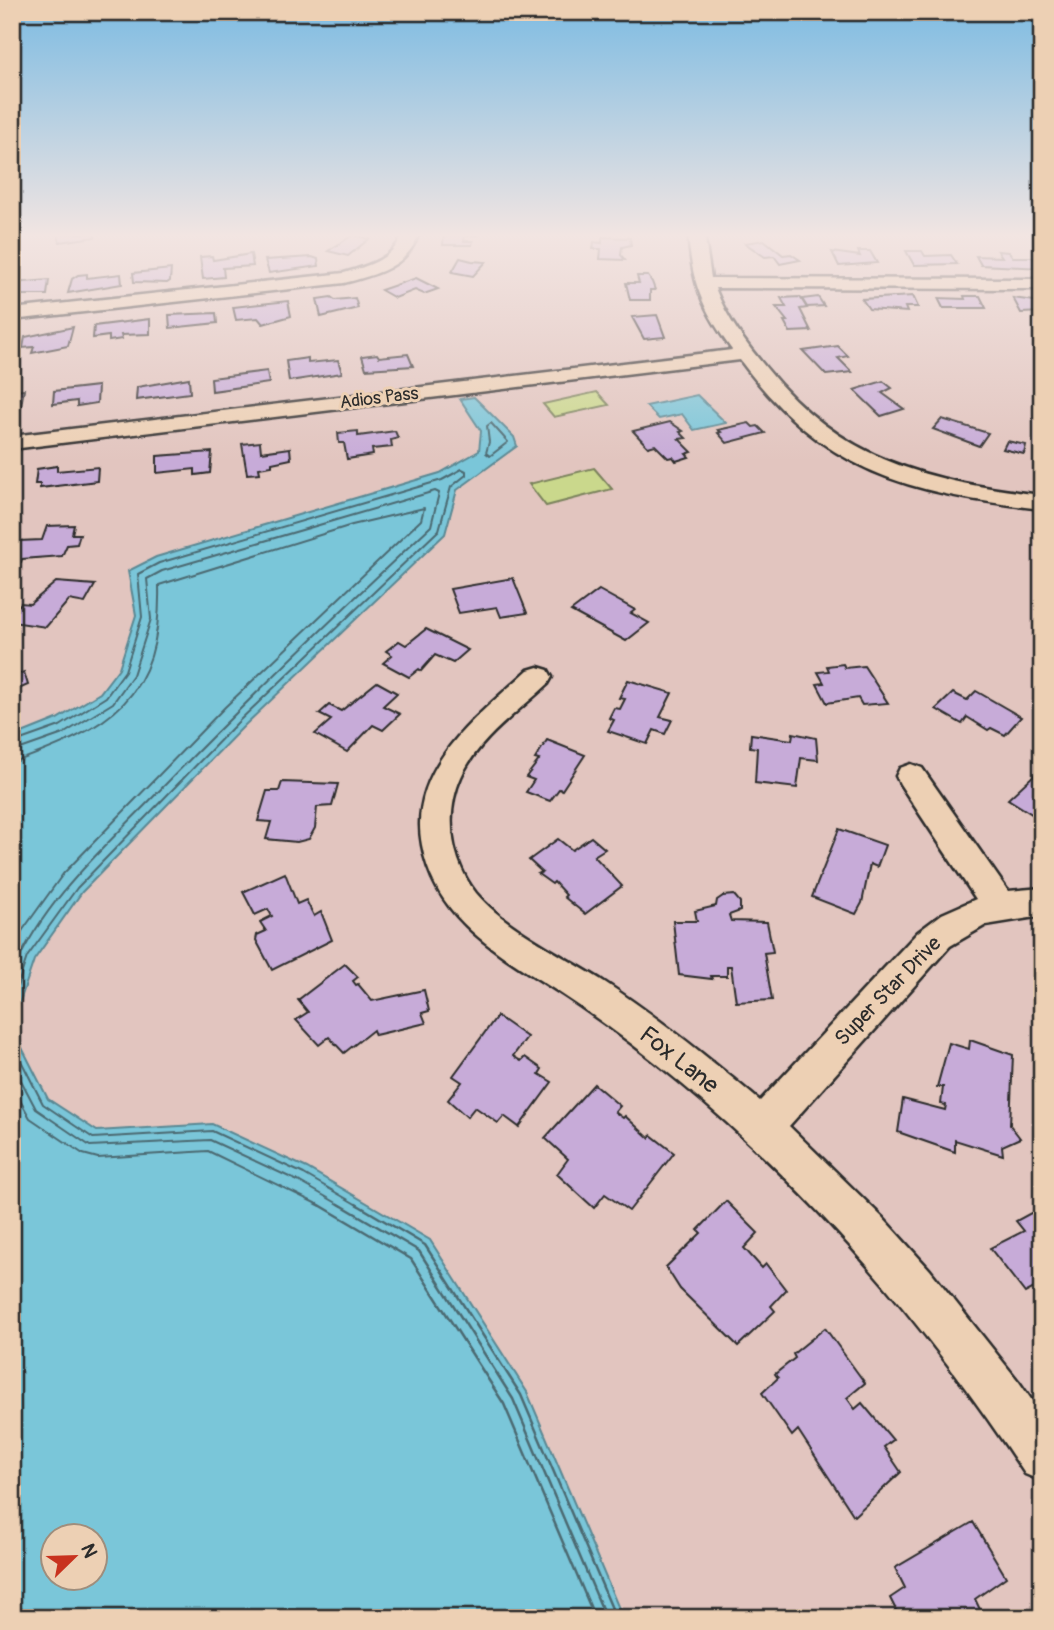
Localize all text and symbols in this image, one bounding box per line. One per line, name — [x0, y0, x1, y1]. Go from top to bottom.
street label: Adios Pass — [338, 382, 420, 414]
street label: Super Star Drive — [829, 930, 948, 1052]
street label: Fox Lane — [634, 1020, 725, 1100]
north arrow — [38, 1522, 108, 1592]
text: N — [75, 1540, 102, 1561]

